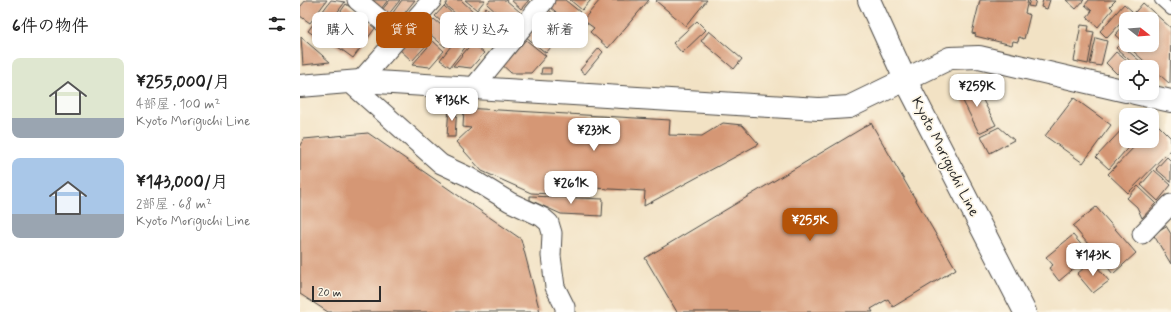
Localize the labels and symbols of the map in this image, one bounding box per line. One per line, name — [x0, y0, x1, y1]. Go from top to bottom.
north arrow — [1119, 12, 1159, 52]
pin: ¥259K — [949, 74, 1005, 108]
pin: ¥136K — [424, 88, 480, 122]
street label: Kyoto Moriguchi Line — [905, 94, 984, 221]
pin: ¥233K — [566, 118, 622, 152]
pin: ¥261K — [543, 171, 599, 205]
pin: ¥255K — [782, 208, 838, 242]
pin: ¥143K — [1065, 243, 1121, 277]
scale bar — [312, 284, 381, 303]

